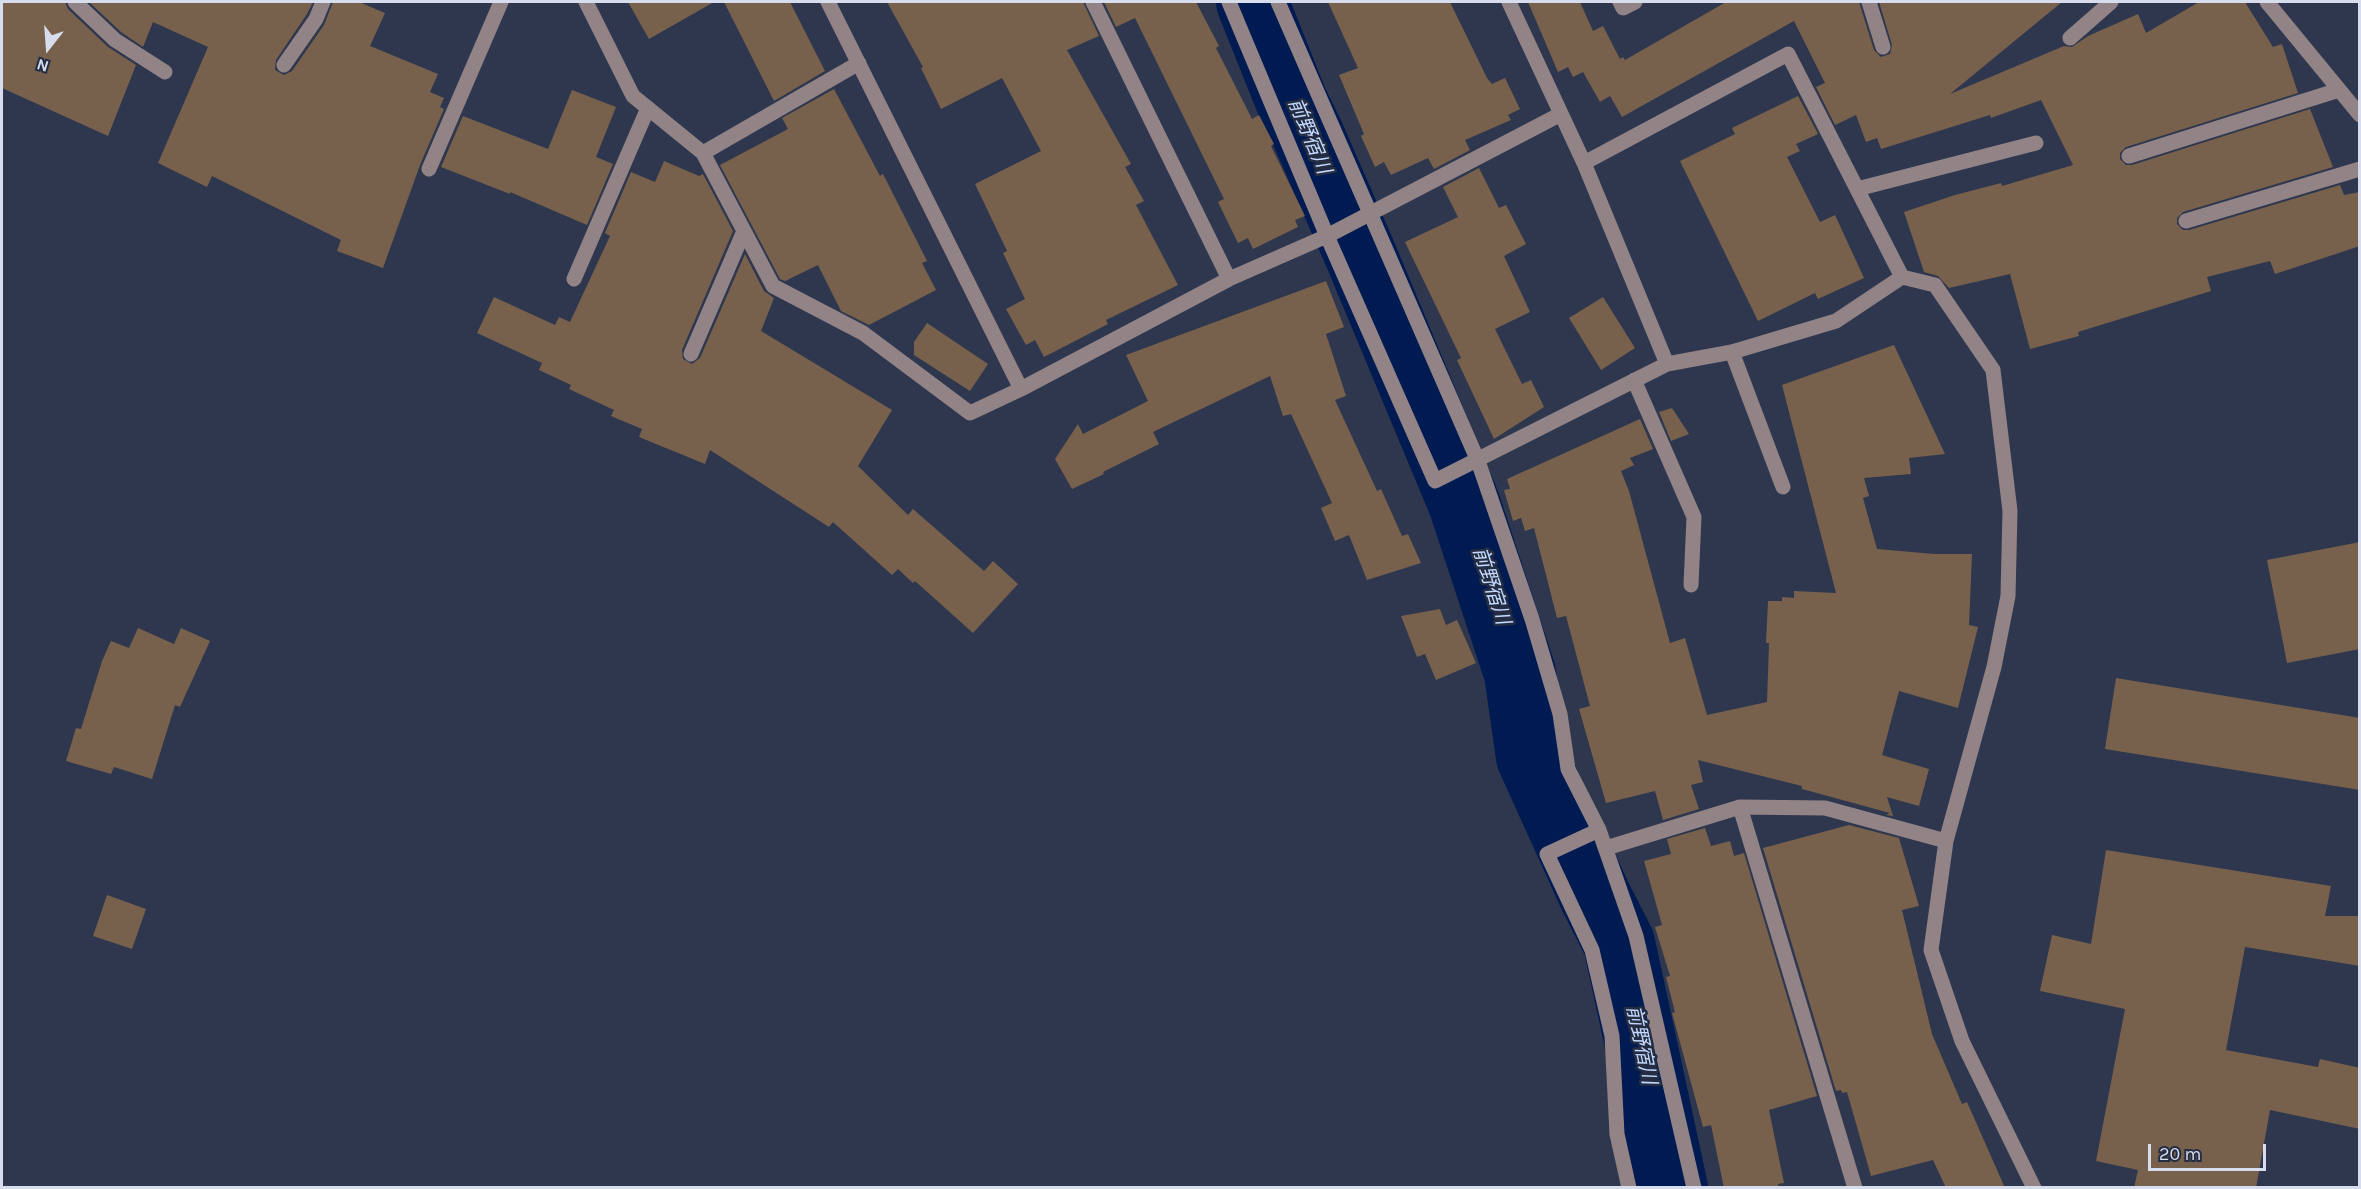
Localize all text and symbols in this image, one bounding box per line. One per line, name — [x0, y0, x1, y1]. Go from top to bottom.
north arrow — [18, 18, 78, 78]
text: N — [34, 55, 51, 76]
water label: 前野宿川 — [1282, 94, 1336, 178]
water label: 前野宿川 — [1467, 544, 1515, 628]
water label: 前野宿川 — [1621, 1003, 1661, 1087]
scale bar — [2151, 1132, 2270, 1170]
text: 20 m — [2159, 1143, 2201, 1165]

